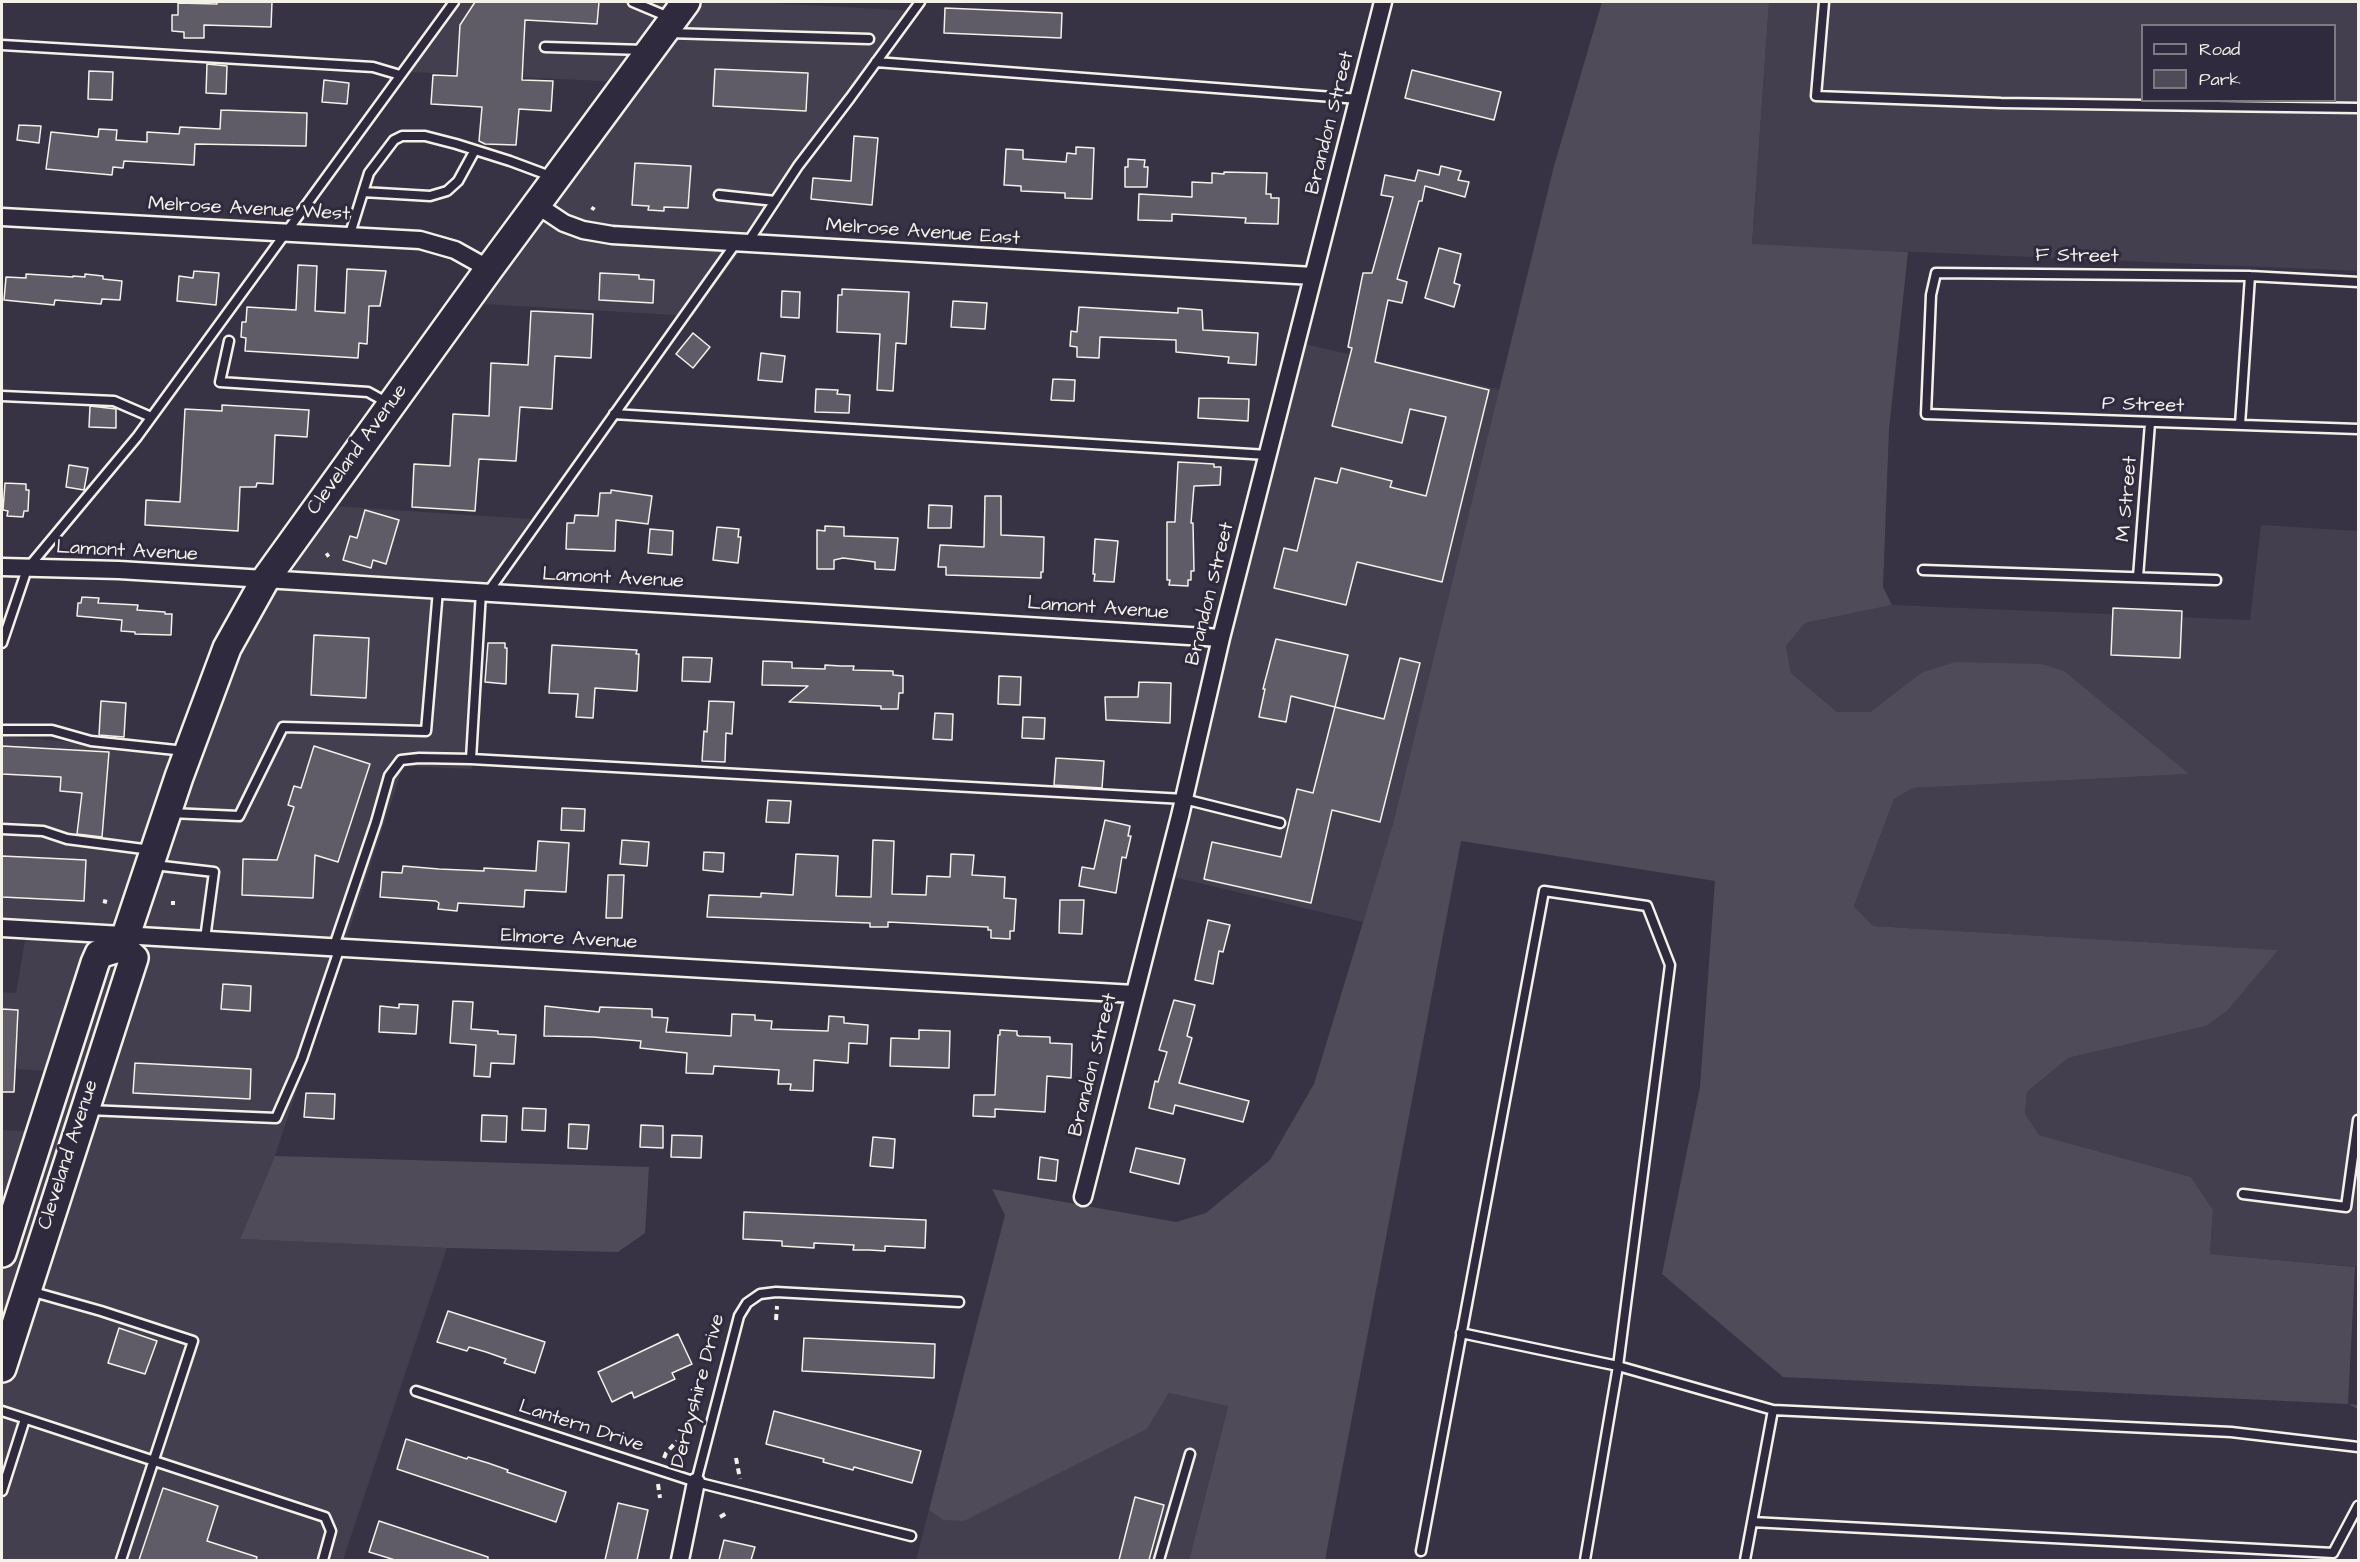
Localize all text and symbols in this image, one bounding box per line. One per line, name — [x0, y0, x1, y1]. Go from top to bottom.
legend — [2141, 24, 2336, 102]
text: Road — [2199, 37, 2240, 62]
street label: Brandon Street — [1302, 49, 1360, 197]
text: Park — [2199, 67, 2241, 92]
street label: Melrose Avenue West — [147, 193, 351, 227]
street label: Melrose Avenue East — [825, 214, 1021, 252]
street label: F Street — [2035, 244, 2119, 270]
street label: Cleveland Avenue — [302, 380, 414, 520]
street label: P Street — [2101, 393, 2185, 419]
street label: M Street — [2112, 455, 2144, 543]
street label: Brandon Street — [1182, 520, 1240, 668]
street label: Lamont Avenue — [56, 536, 198, 568]
street label: Lamont Avenue — [542, 563, 684, 595]
street label: Lamont Avenue — [1026, 592, 1170, 626]
street label: Elmore Avenue — [500, 924, 638, 956]
street label: Brandon Street — [1065, 991, 1123, 1139]
street label: Cleveland Avenue — [34, 1077, 104, 1233]
street label: Derbyshire Drive — [667, 1312, 731, 1470]
street label: Lantern Drive — [515, 1395, 647, 1459]

